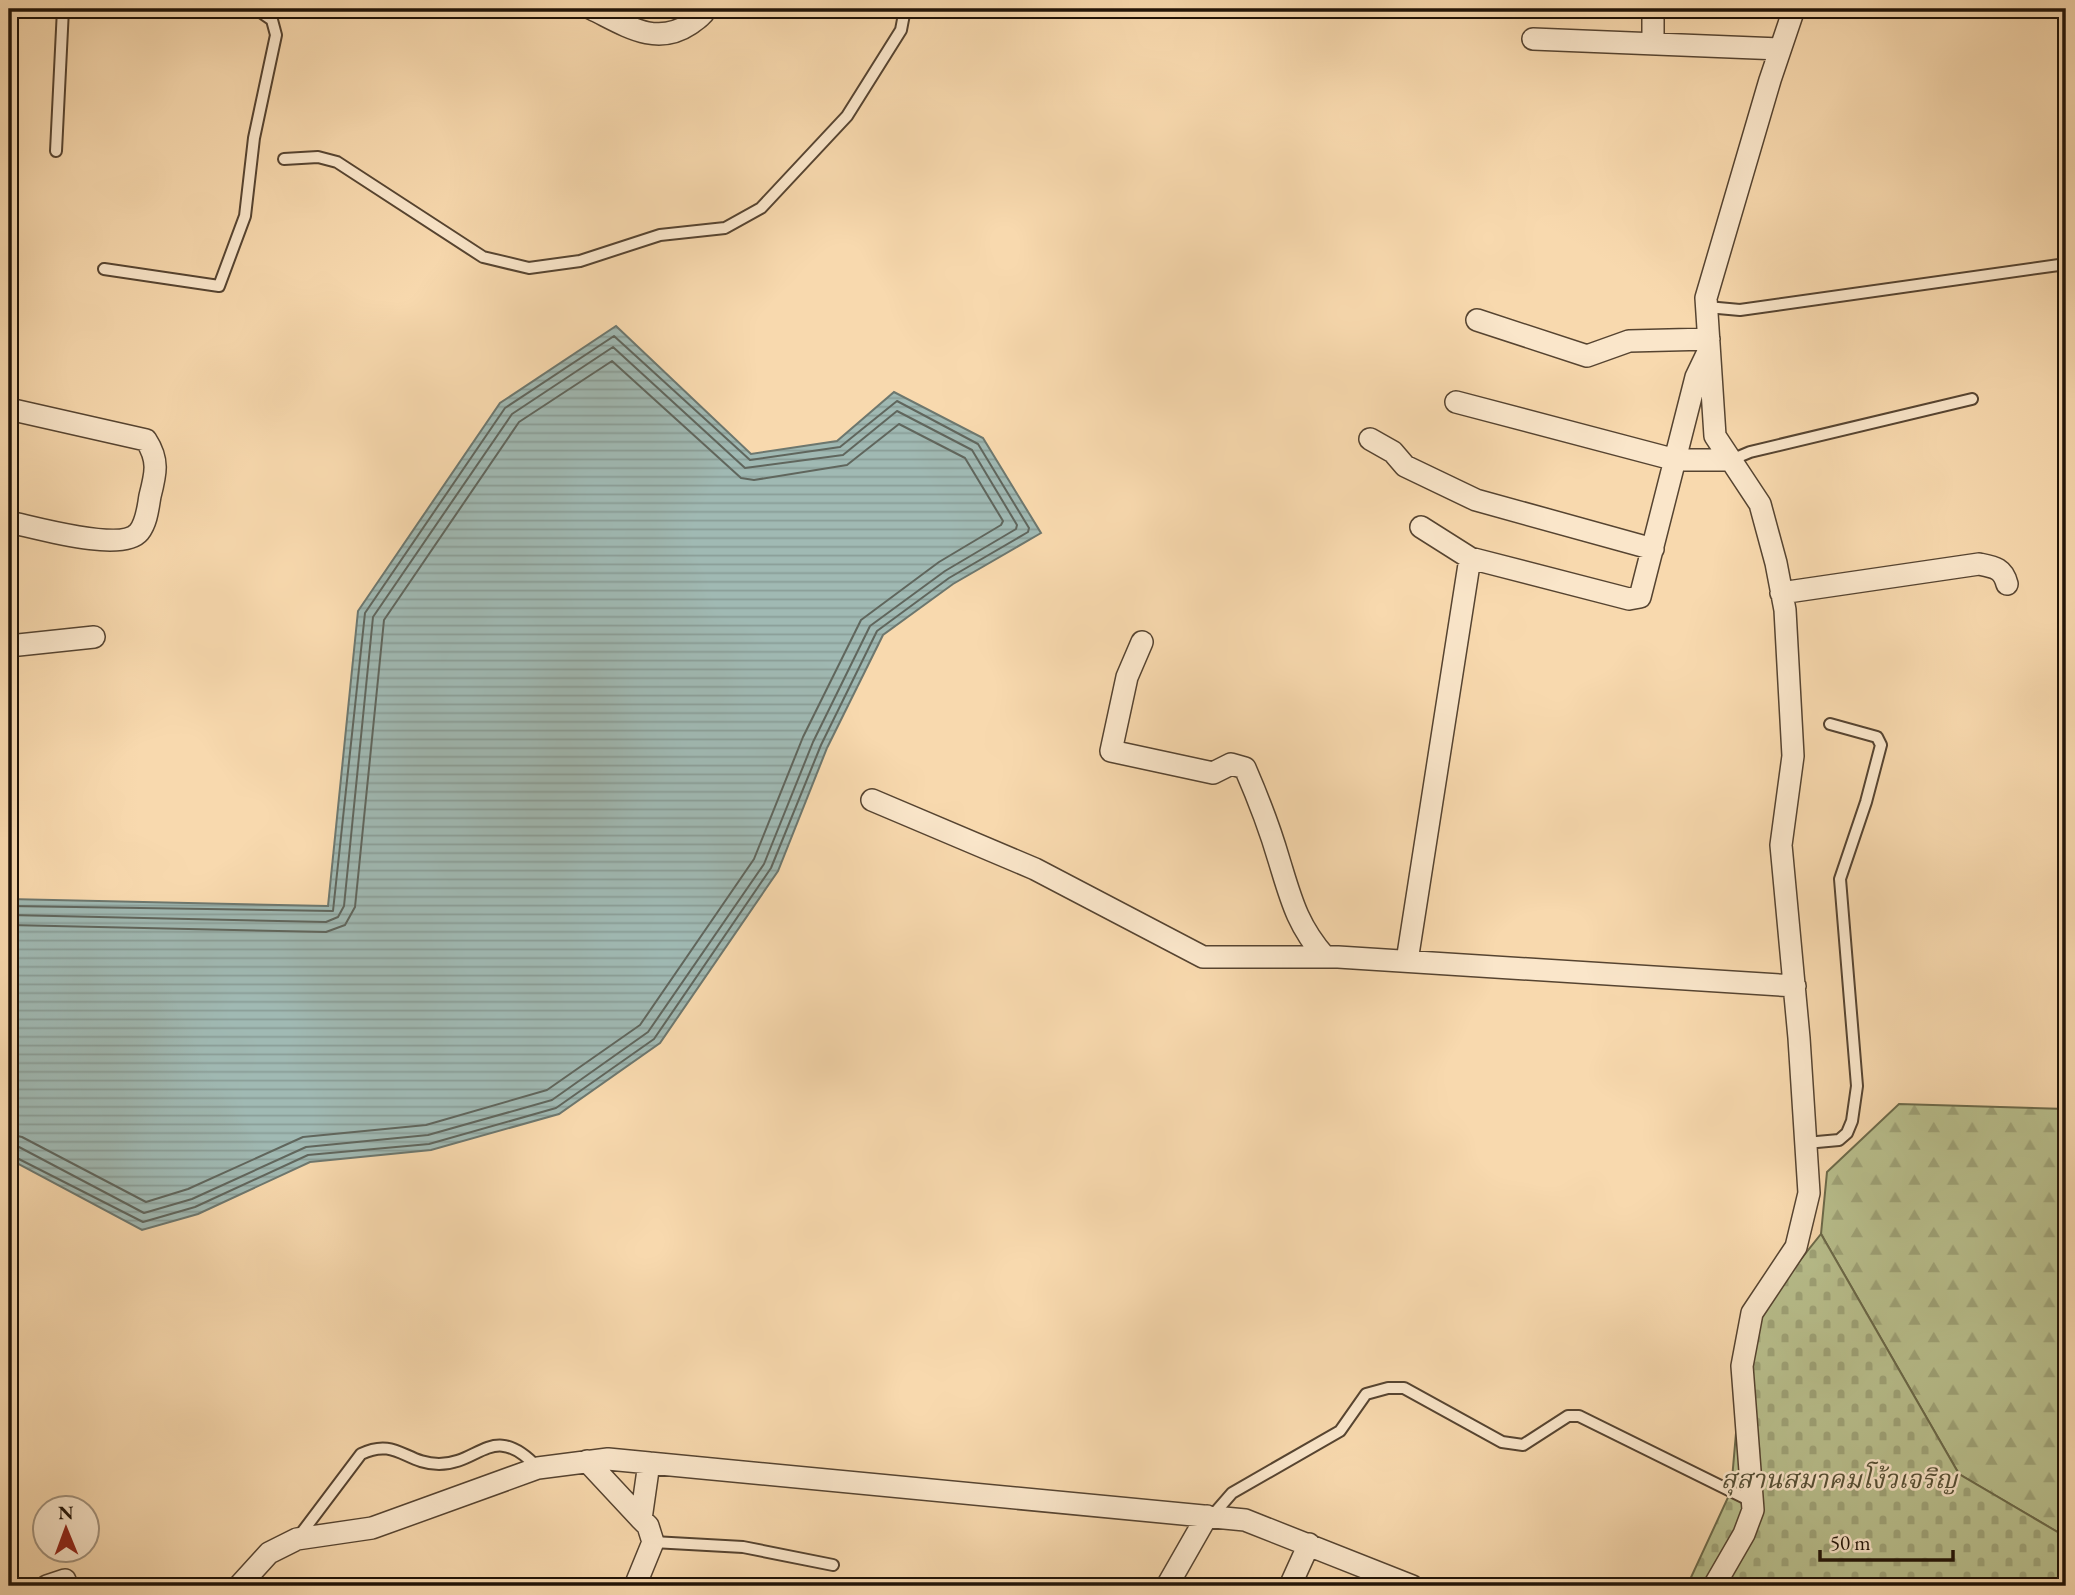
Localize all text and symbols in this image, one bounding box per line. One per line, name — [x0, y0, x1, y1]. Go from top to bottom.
park label: สุสานสมาคมโง้วเจริญ — [1721, 1461, 1959, 1496]
north arrow — [32, 1494, 102, 1564]
text: N — [58, 1500, 74, 1525]
scale bar — [1820, 1518, 1952, 1562]
text: 50 m — [1830, 1529, 1871, 1556]

